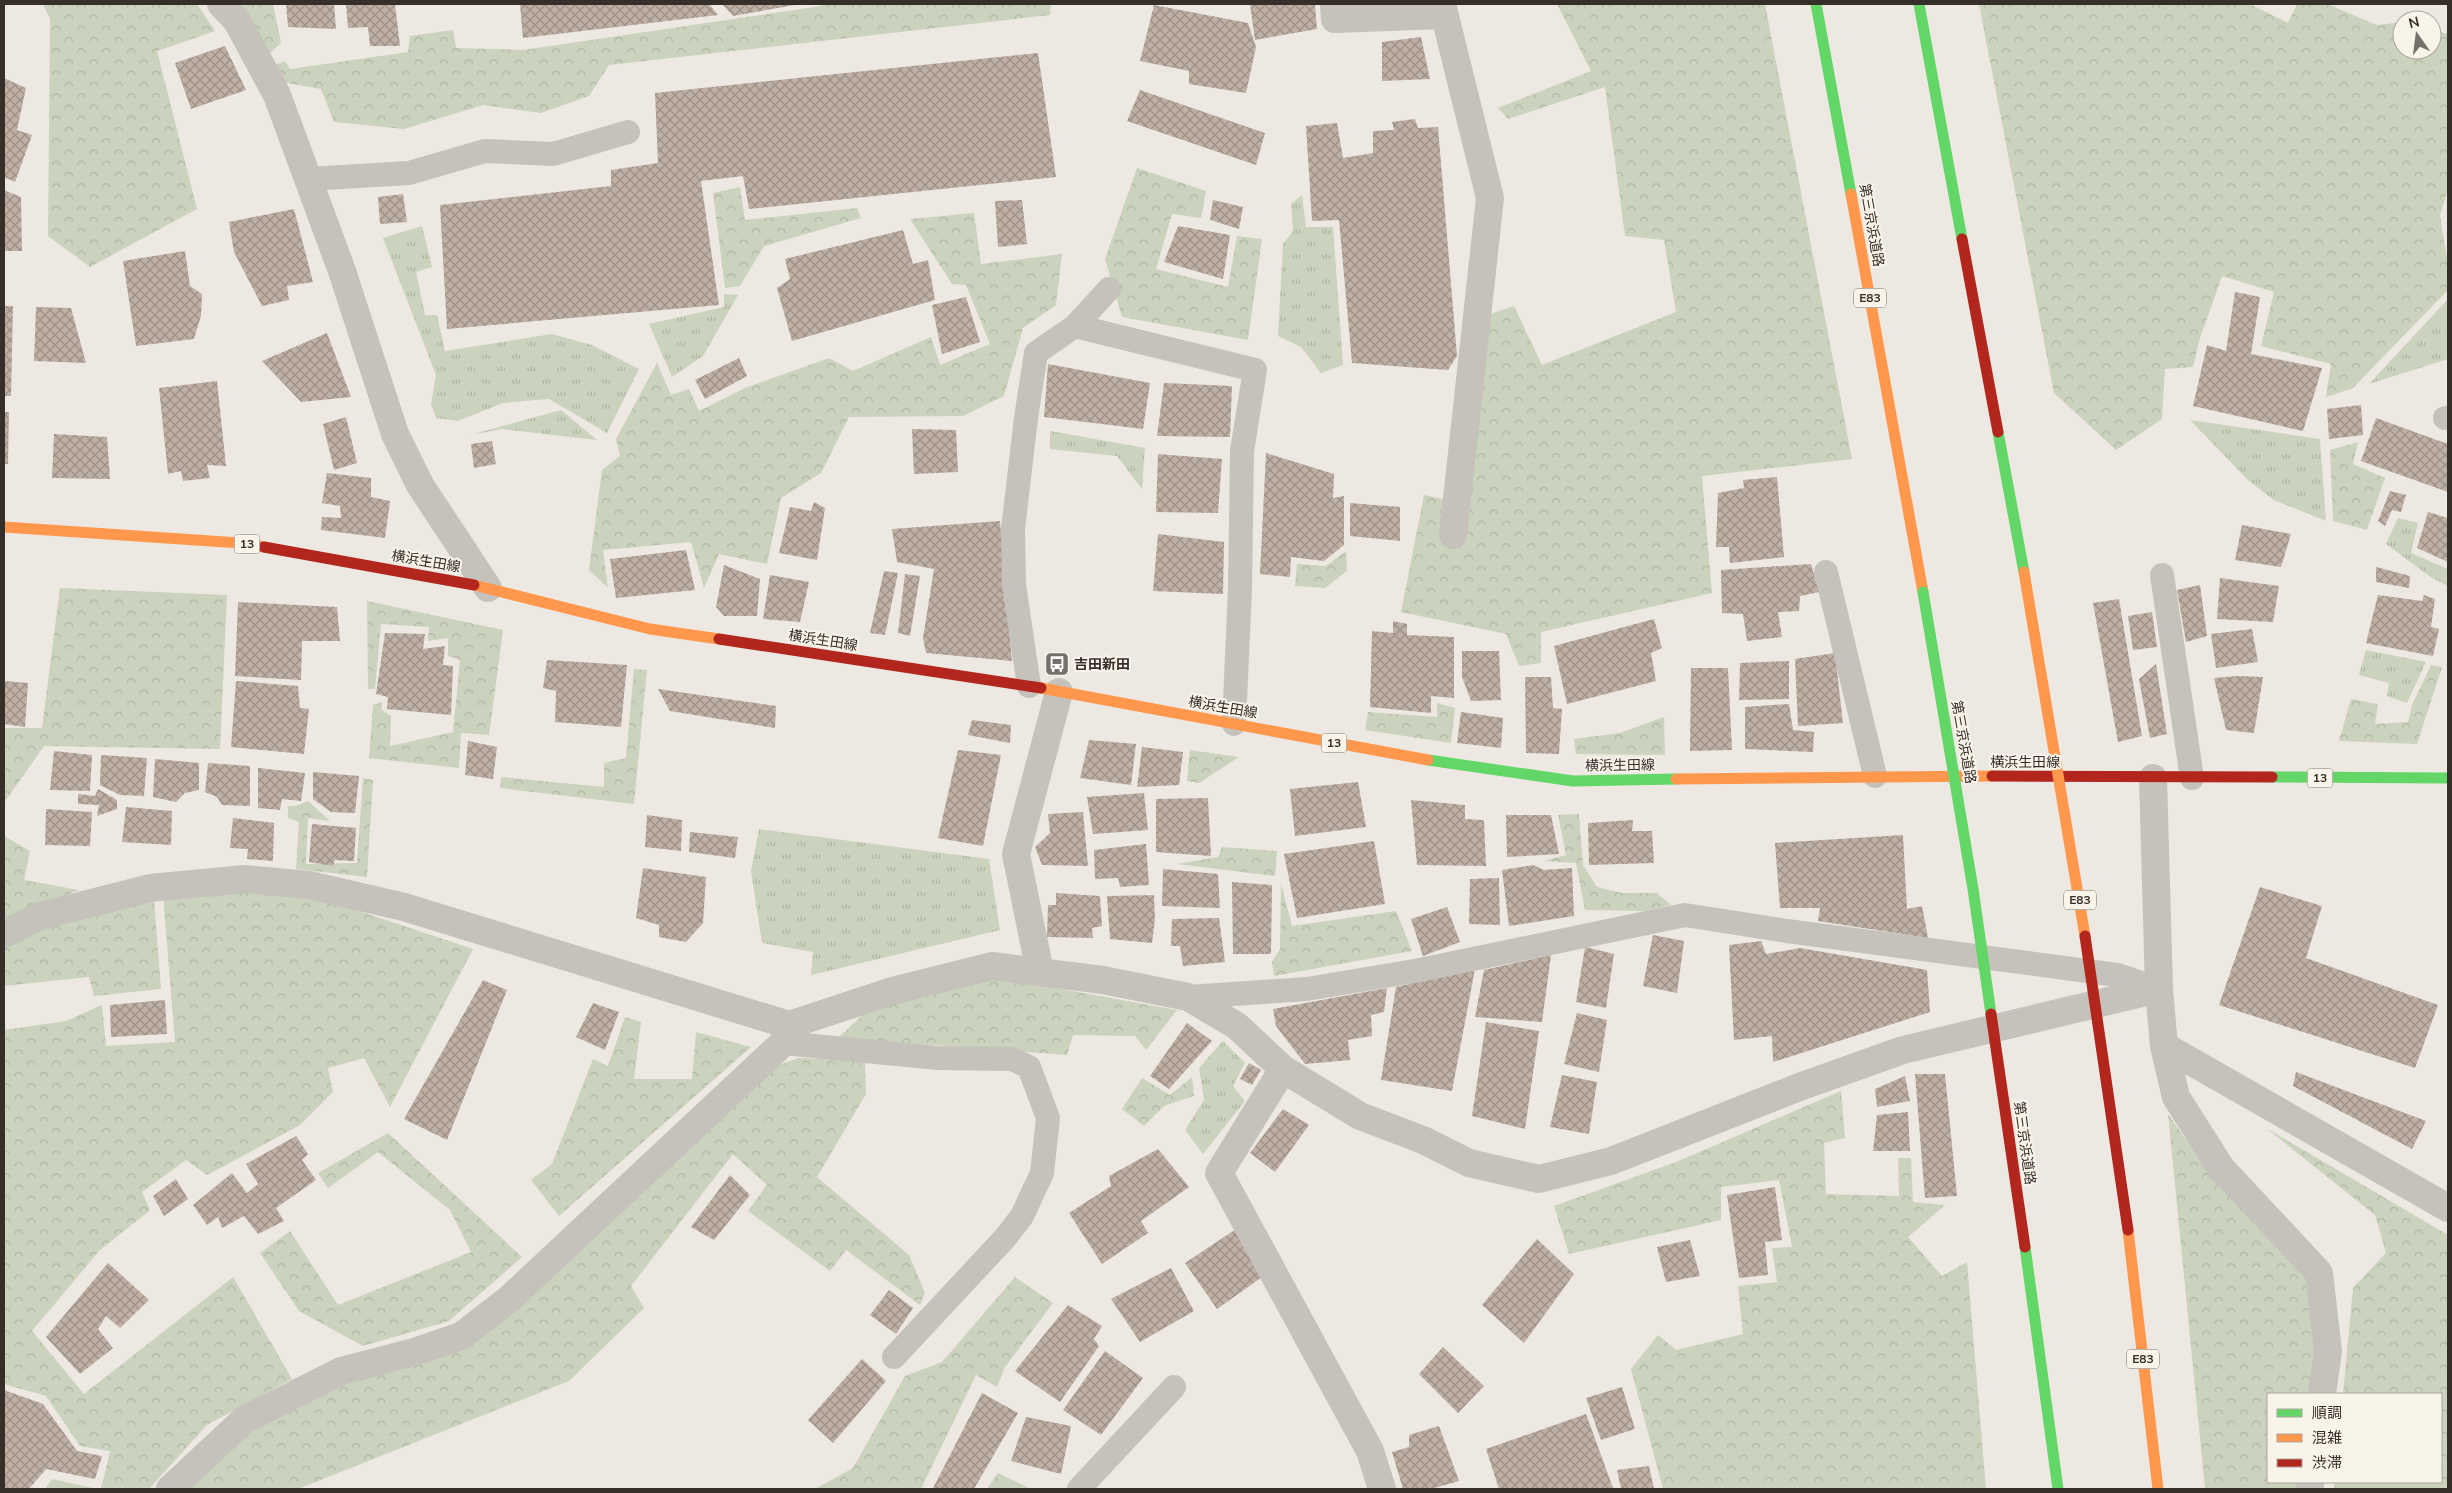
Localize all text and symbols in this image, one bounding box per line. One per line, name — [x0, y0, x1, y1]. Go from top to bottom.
north arrow — [2392, 10, 2442, 60]
text: N — [2407, 12, 2421, 32]
street label: 第三京浜道路 — [1856, 182, 1888, 268]
road number: E83 — [1854, 288, 1886, 308]
road number: 13 — [234, 534, 260, 554]
street label: 横浜生田線 — [390, 546, 462, 576]
street label: 横浜生田線 — [787, 626, 859, 654]
bus stop icon: 吉田新田 — [1044, 651, 1070, 677]
place label: 吉田新田 — [1074, 655, 1130, 673]
street label: 横浜生田線 — [1187, 692, 1259, 722]
street label: 第三京浜道路 — [1948, 699, 1980, 785]
road number: 13 — [1322, 734, 1346, 752]
street label: 横浜生田線 — [1990, 753, 2060, 771]
street label: 横浜生田線 — [1585, 755, 1655, 775]
road number: 13 — [2308, 768, 2332, 788]
road number: E83 — [2064, 890, 2096, 910]
street label: 第三京浜道路 — [2010, 1100, 2040, 1186]
road number: E83 — [2127, 1350, 2159, 1368]
legend — [2267, 1393, 2442, 1483]
text: 順調 — [2312, 1403, 2342, 1422]
text: 混雑 — [2312, 1428, 2342, 1447]
text: 渋滞 — [2312, 1453, 2342, 1472]

